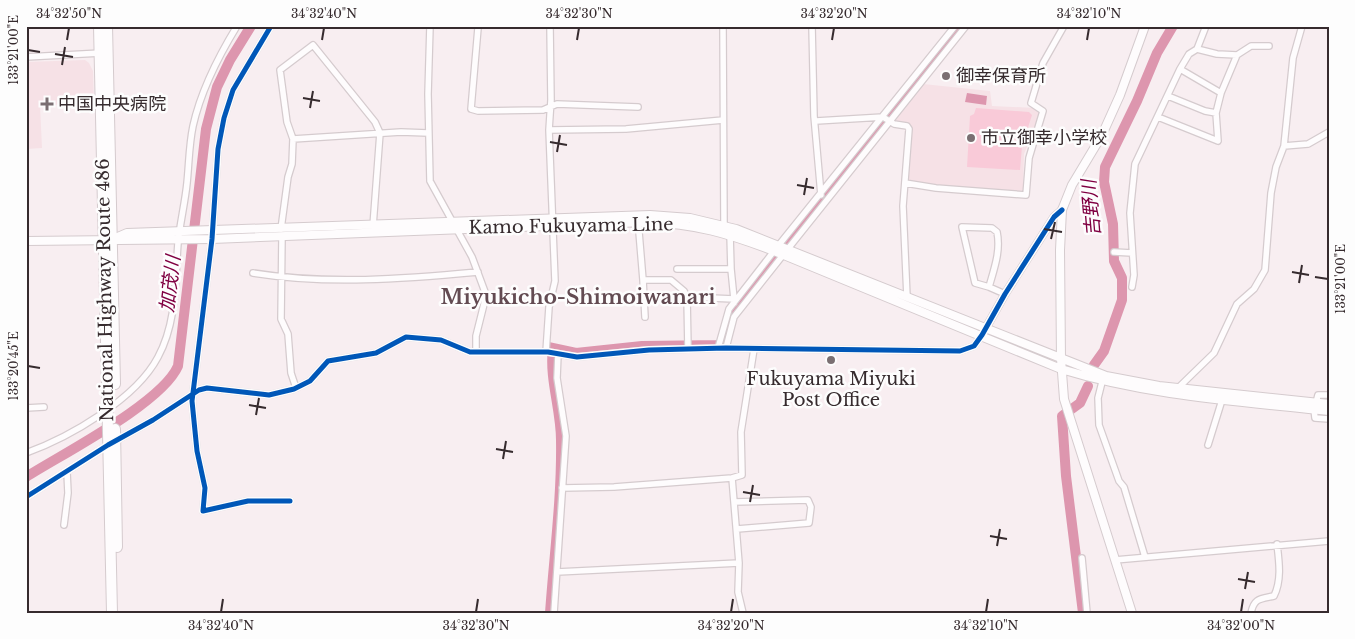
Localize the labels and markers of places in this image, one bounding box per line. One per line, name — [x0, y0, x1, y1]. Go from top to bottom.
place label: 御幸保育所 — [956, 65, 1046, 87]
marker: 御幸保育所 — [940, 70, 952, 82]
place label: 中国中央病院 — [58, 93, 166, 115]
marker: 中国中央病院 — [40, 97, 54, 111]
place label: 市立御幸小学校 — [981, 127, 1107, 149]
marker: 市立御幸小学校 — [965, 132, 977, 144]
marker: Fukuyama Miyuki Post Office — [825, 354, 837, 366]
place label: Fukuyama Miyuki Post Office — [746, 368, 916, 411]

